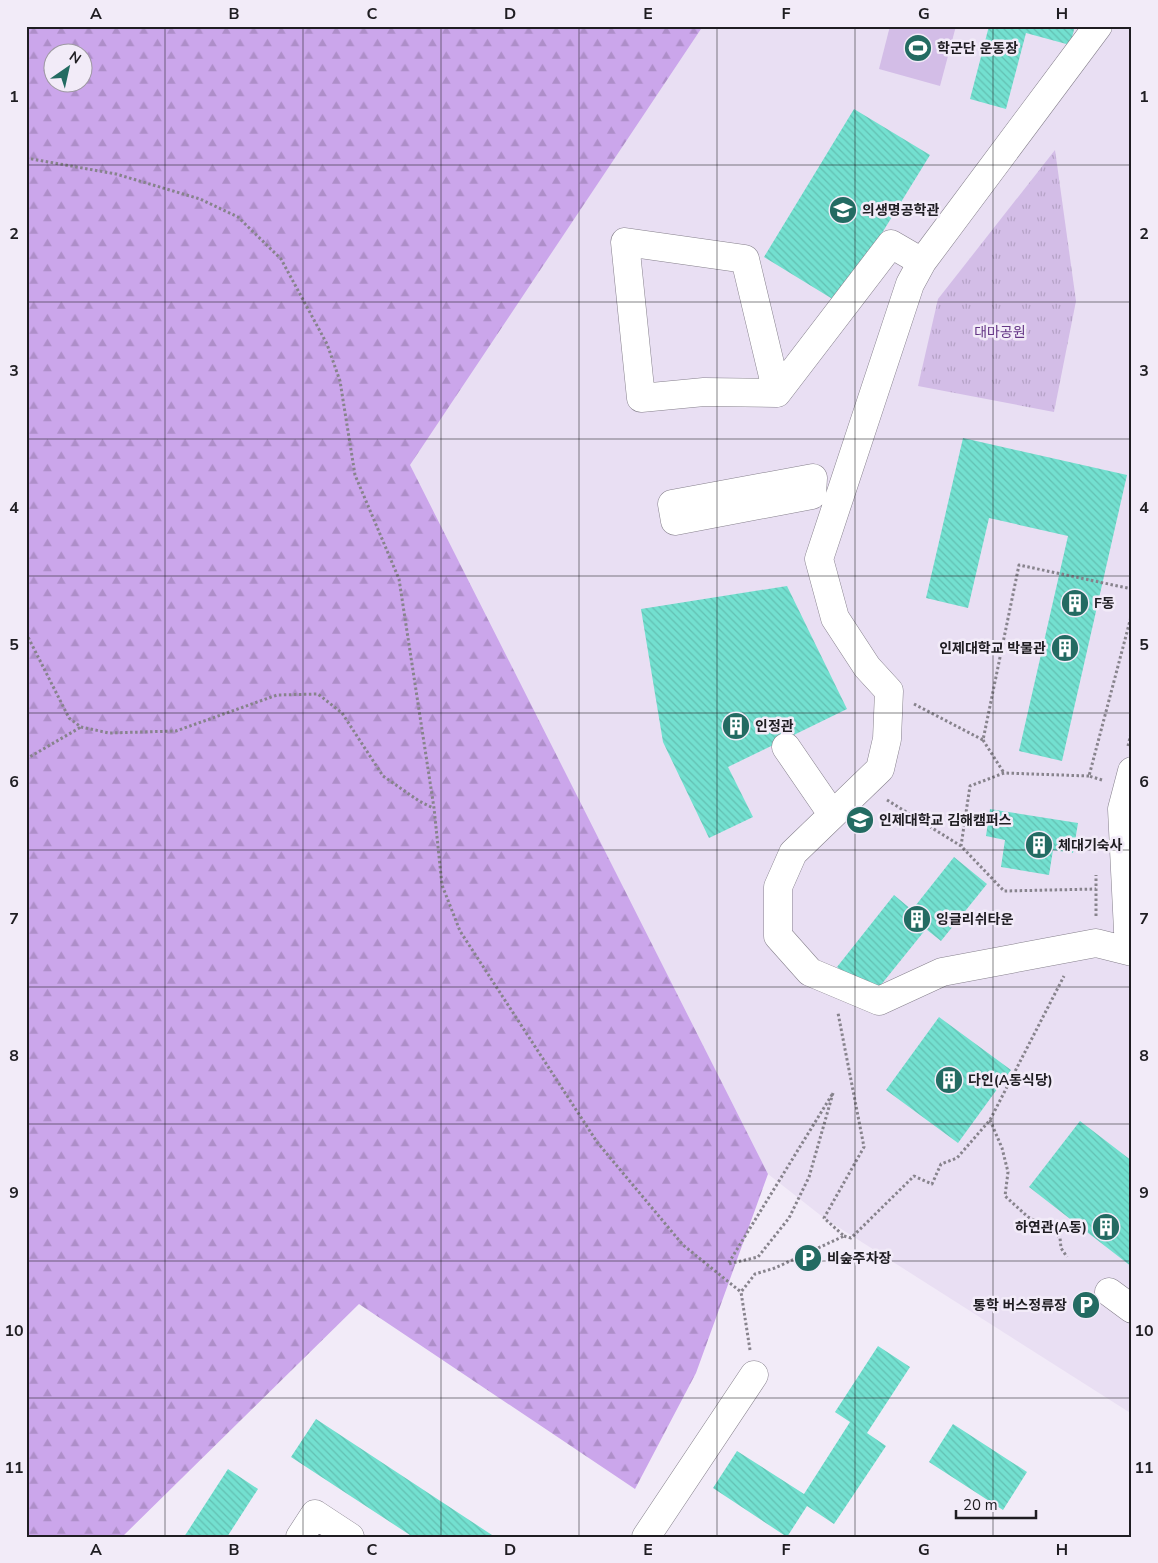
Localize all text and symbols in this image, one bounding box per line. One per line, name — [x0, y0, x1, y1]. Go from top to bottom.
text: A — [90, 3, 102, 25]
text: B — [228, 3, 240, 25]
text: C — [367, 3, 378, 25]
text: D — [504, 3, 516, 25]
text: E — [643, 3, 653, 25]
text: F — [782, 3, 791, 25]
text: G — [918, 3, 930, 25]
text: H — [1056, 3, 1068, 25]
sports icon: 학군단 운동장 — [903, 33, 933, 63]
place label: 학군단 운동장 — [937, 39, 1018, 58]
north arrow — [42, 42, 92, 92]
text: N — [65, 47, 85, 68]
text: 1 — [9, 86, 19, 108]
text: 1 — [1139, 86, 1149, 108]
school or university icon: 의생명공학관 — [828, 195, 858, 225]
place label: 의생명공학관 — [862, 201, 939, 220]
text: 2 — [9, 223, 19, 245]
text: 2 — [1139, 223, 1149, 245]
park label: 대마공원 — [974, 323, 1026, 342]
text: 3 — [9, 360, 19, 382]
text: 3 — [1139, 360, 1149, 382]
text: 4 — [9, 497, 19, 519]
text: 4 — [1139, 497, 1149, 519]
building icon: F동 — [1060, 588, 1090, 618]
place label: F동 — [1094, 594, 1115, 613]
building icon: 인제대학교 박물관 — [1050, 633, 1080, 663]
text: 5 — [9, 634, 19, 656]
text: 5 — [1139, 634, 1149, 656]
place label: 인제대학교 박물관 — [939, 639, 1046, 658]
building icon: 인정관 — [721, 711, 751, 741]
place label: 인정관 — [755, 717, 794, 736]
text: 6 — [9, 771, 19, 793]
text: 6 — [1139, 771, 1149, 793]
school or university icon: 인제대학교 김해캠퍼스 — [845, 805, 875, 835]
place label: 인제대학교 김해캠퍼스 — [879, 811, 1012, 830]
building icon: 체대기숙사 — [1024, 830, 1054, 860]
place label: 체대기숙사 — [1058, 836, 1123, 855]
building icon: 잉글리쉬타운 — [902, 904, 932, 934]
text: 7 — [9, 908, 19, 930]
text: 7 — [1139, 908, 1149, 930]
place label: 잉글리쉬타운 — [936, 910, 1013, 929]
text: 8 — [9, 1045, 19, 1067]
text: 8 — [1139, 1045, 1149, 1067]
building icon: 다인(A동식당) — [934, 1065, 964, 1095]
place label: 다인(A동식당) — [968, 1071, 1053, 1090]
text: 9 — [9, 1182, 19, 1204]
text: 9 — [1139, 1182, 1149, 1204]
building icon: 하연관(A동) — [1091, 1212, 1121, 1242]
place label: 하연관(A동) — [1015, 1218, 1087, 1237]
parking icon: 비숲주차장 — [793, 1243, 823, 1273]
place label: 비숲주차장 — [827, 1249, 892, 1268]
parking icon: 통학 버스정류장 — [1071, 1290, 1101, 1320]
place label: 통학 버스정류장 — [973, 1296, 1067, 1315]
text: 10 — [4, 1320, 24, 1342]
text: 10 — [1134, 1320, 1154, 1342]
text: 11 — [4, 1457, 24, 1479]
text: 11 — [1134, 1457, 1154, 1479]
scale bar — [956, 1488, 1036, 1520]
text: 20 m — [963, 1495, 998, 1515]
text: A — [90, 1539, 102, 1561]
text: B — [228, 1539, 240, 1561]
text: C — [367, 1539, 378, 1561]
text: D — [504, 1539, 516, 1561]
text: E — [643, 1539, 653, 1561]
text: F — [782, 1539, 791, 1561]
text: G — [918, 1539, 930, 1561]
text: H — [1056, 1539, 1068, 1561]

